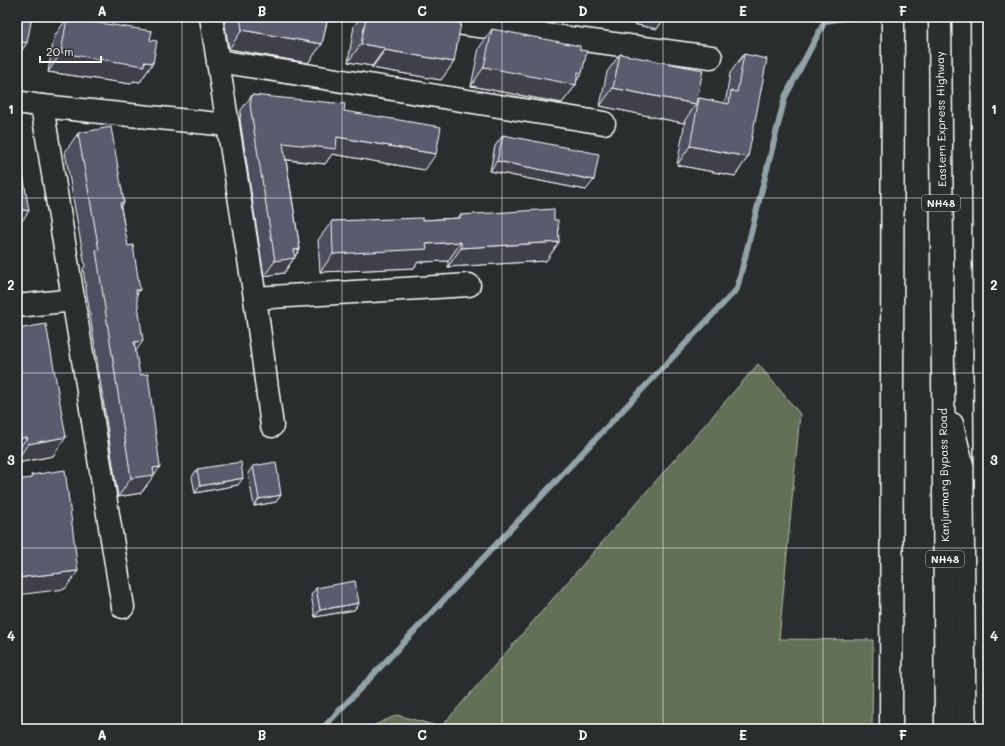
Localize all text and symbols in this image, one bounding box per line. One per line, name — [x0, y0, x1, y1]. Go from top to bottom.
text: A — [97, 2, 107, 19]
text: B — [258, 2, 267, 19]
text: C — [417, 2, 427, 19]
text: D — [578, 2, 588, 19]
text: E — [739, 2, 747, 19]
text: F — [899, 2, 907, 19]
scale bar — [40, 38, 101, 64]
text: 20 m — [46, 43, 74, 59]
street label: Eastern Express Highway — [932, 51, 949, 187]
text: 1 — [8, 100, 14, 117]
text: 1 — [991, 100, 997, 117]
road number: NH48 — [922, 195, 960, 211]
text: 2 — [7, 276, 15, 293]
text: 2 — [990, 276, 998, 293]
street label: Kanjurmarg Bypass Road — [935, 408, 952, 542]
text: 3 — [7, 451, 15, 468]
text: 3 — [990, 451, 998, 468]
road number: NH48 — [926, 551, 964, 567]
text: 4 — [7, 627, 15, 644]
text: 4 — [990, 627, 998, 644]
text: A — [97, 726, 107, 743]
text: B — [258, 726, 267, 743]
text: C — [417, 726, 427, 743]
text: D — [578, 726, 588, 743]
text: E — [739, 726, 747, 743]
text: F — [899, 726, 907, 743]

